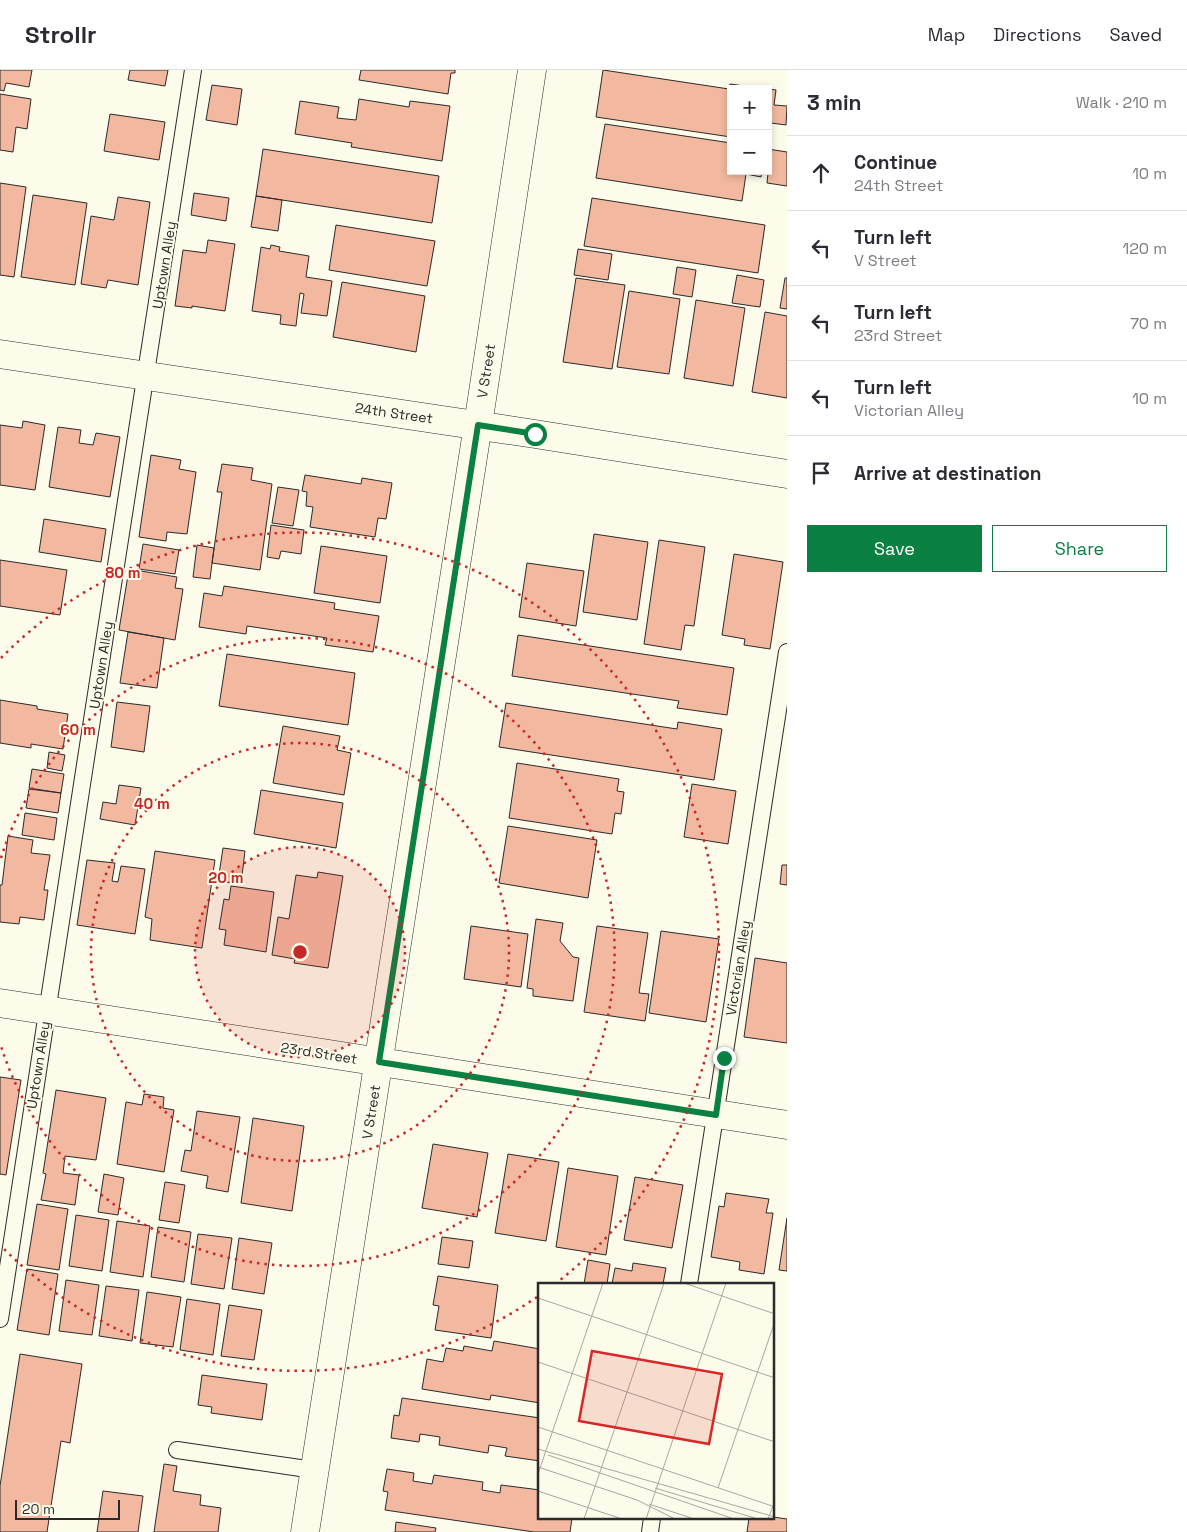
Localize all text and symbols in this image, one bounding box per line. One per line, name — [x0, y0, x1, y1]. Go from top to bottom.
text: Strollr — [25, 19, 97, 50]
text: Map — [928, 23, 965, 46]
text: Directions — [993, 23, 1082, 46]
text: Saved — [1110, 23, 1162, 46]
map controls — [727, 85, 772, 175]
button: + — [727, 85, 772, 130]
text: 3 min — [807, 89, 862, 116]
text: Walk · 210 m — [1076, 92, 1167, 113]
button: − — [727, 130, 772, 175]
text: Continue — [854, 150, 937, 175]
icon: ahead — [807, 159, 835, 187]
text: 10 m — [1132, 163, 1167, 184]
text: 24th Street — [854, 175, 943, 196]
street label: Uptown Alley — [148, 220, 180, 310]
text: Turn left — [854, 225, 932, 250]
icon: left — [807, 234, 835, 262]
text: 120 m — [1123, 238, 1167, 259]
text: V Street — [854, 250, 917, 271]
text: Turn left — [854, 300, 932, 325]
icon: left — [807, 309, 835, 337]
text: 70 m — [1130, 313, 1167, 334]
text: 23rd Street — [854, 325, 942, 346]
street label: V Street — [473, 343, 499, 399]
text: Turn left — [854, 375, 932, 400]
icon: left — [807, 384, 835, 412]
text: 10 m — [1132, 388, 1167, 409]
street label: 24th Street — [354, 399, 434, 427]
text: Victorian Alley — [854, 400, 964, 421]
route start — [524, 423, 547, 446]
icon: arrive — [807, 459, 835, 487]
text: Arrive at destination — [854, 461, 1042, 486]
button: Save — [807, 525, 982, 572]
button: Share — [992, 525, 1167, 572]
text: 80 m — [105, 563, 141, 582]
street label: Uptown Alley — [85, 620, 117, 710]
text: 60 m — [60, 720, 96, 739]
text: 40 m — [134, 794, 170, 813]
text: 20 m — [208, 868, 244, 887]
street label: Victorian Alley — [722, 919, 754, 1017]
centre of rings — [291, 943, 309, 961]
street label: Uptown Alley — [22, 1020, 54, 1110]
street label: 23rd Street — [279, 1038, 359, 1068]
route end — [713, 1047, 736, 1070]
street label: V Street — [358, 1084, 384, 1140]
inset map — [538, 1283, 774, 1520]
scale bar — [15, 1497, 120, 1520]
text: 20 m — [22, 1500, 55, 1518]

